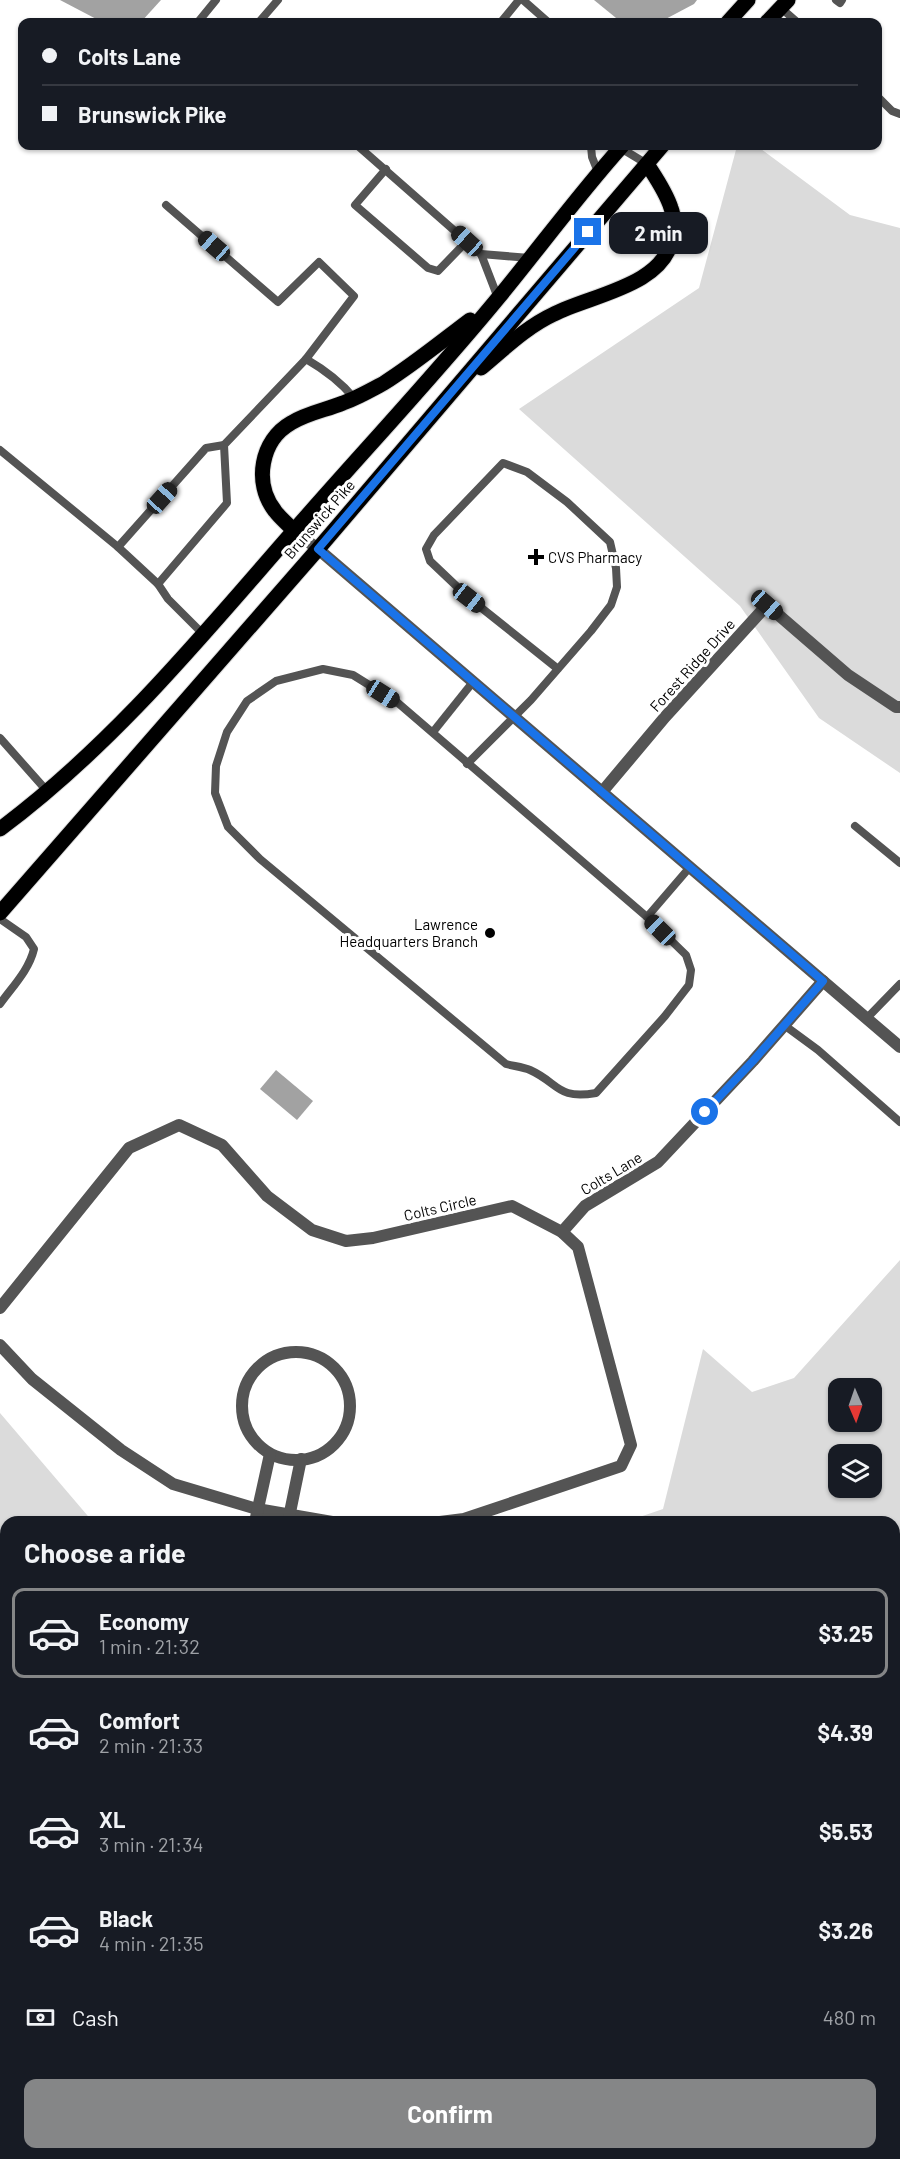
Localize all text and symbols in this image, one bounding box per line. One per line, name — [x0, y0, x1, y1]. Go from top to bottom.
text: Colts Lane — [78, 43, 181, 69]
text: Brunswick Pike — [78, 101, 227, 127]
callout: 2 min — [609, 211, 708, 253]
route end — [574, 218, 601, 245]
text: 2 min — [635, 221, 682, 245]
car — [448, 222, 486, 260]
car — [195, 227, 233, 265]
street label: Brunswick Pike — [280, 476, 358, 562]
car — [143, 479, 181, 517]
place label: CVS Pharmacy — [548, 548, 642, 566]
marker: CVS Pharmacy — [529, 550, 543, 564]
car — [449, 580, 489, 616]
car — [748, 586, 786, 624]
street label: Forest Ridge Drive — [646, 615, 738, 715]
car — [363, 677, 403, 711]
car — [641, 911, 679, 949]
place label: Lawrence Headquarters Branch — [340, 915, 478, 950]
marker: Lawrence Headquarters Branch — [483, 926, 497, 940]
route start — [691, 1098, 718, 1125]
street label: Colts Lane — [577, 1148, 645, 1198]
street label: Colts Circle — [402, 1190, 478, 1224]
north arrow — [828, 1378, 882, 1432]
map controls — [828, 1378, 882, 1498]
button: layers — [828, 1444, 882, 1498]
text: Choose a ride — [24, 1536, 186, 1568]
icon: car — [27, 1606, 81, 1660]
text: Economy — [99, 1608, 189, 1634]
text: $3.25 — [818, 1620, 873, 1646]
text: 1 min · 21:32 — [99, 1634, 200, 1658]
icon: car — [27, 1705, 81, 1759]
text: Comfort — [99, 1707, 180, 1733]
text: $4.39 — [818, 1719, 873, 1745]
text: 2 min · 21:33 — [99, 1733, 203, 1757]
icon: car — [27, 1804, 81, 1858]
text: XL — [99, 1806, 125, 1832]
text: $5.53 — [819, 1818, 873, 1844]
text: 3 min · 21:34 — [99, 1832, 203, 1856]
icon: car — [27, 1903, 81, 1957]
text: Black — [99, 1905, 153, 1931]
text: $3.26 — [818, 1917, 873, 1943]
text: 4 min · 21:35 — [99, 1931, 203, 1955]
icon: cash — [24, 2001, 57, 2034]
text: Cash — [72, 2004, 119, 2030]
text: 480 m — [823, 2005, 876, 2029]
button: Confirm — [24, 2079, 876, 2148]

